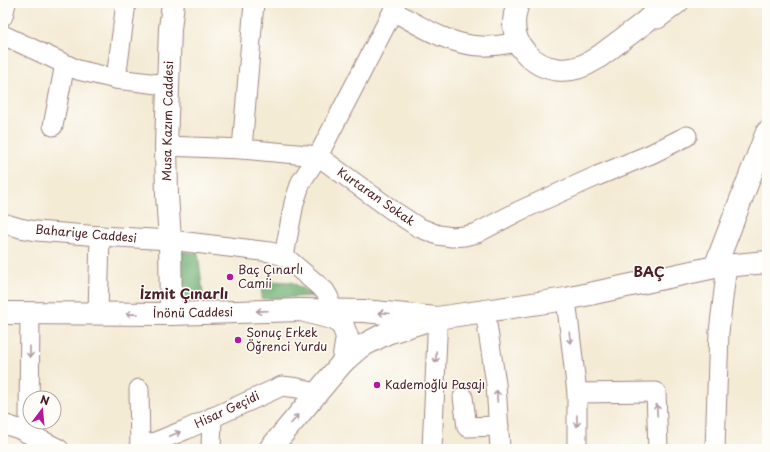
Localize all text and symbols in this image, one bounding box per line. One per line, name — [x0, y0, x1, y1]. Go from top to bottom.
street label: Musa Kazım Caddesi — [157, 61, 177, 181]
street label: Kurtaran Sokak — [334, 163, 419, 230]
street label: Bahariye Caddesi — [35, 220, 138, 246]
place label: Baç Çınarlı Camii — [238, 260, 303, 292]
district label: BAÇ — [633, 261, 665, 282]
marker: Baç Çınarlı Camii — [225, 272, 235, 282]
district label: İzmit Çınarlı — [140, 283, 228, 304]
street label: İnönü Caddesi — [153, 302, 233, 322]
one-way arrow — [256, 308, 269, 315]
one-way arrow — [378, 309, 391, 317]
one-way arrow — [126, 310, 139, 318]
place label: Sonuç Erkek Öğrenci Yurdu — [246, 323, 327, 355]
one-way arrow — [566, 331, 574, 344]
marker: Sonuç Erkek Öğrenci Yurdu — [233, 335, 243, 345]
one-way arrow — [26, 345, 34, 358]
one-way arrow — [433, 350, 440, 363]
place label: Kademoğlu Pasajı — [385, 375, 485, 393]
marker: Kademoğlu Pasajı — [372, 380, 382, 390]
street label: Hisar Geçidi — [191, 386, 262, 432]
north arrow — [22, 390, 62, 430]
one-way arrow — [493, 390, 500, 403]
text: N — [38, 391, 52, 409]
one-way arrow — [653, 404, 661, 417]
one-way arrow — [291, 414, 300, 425]
one-way arrow — [573, 414, 581, 427]
one-way arrow — [168, 430, 180, 438]

